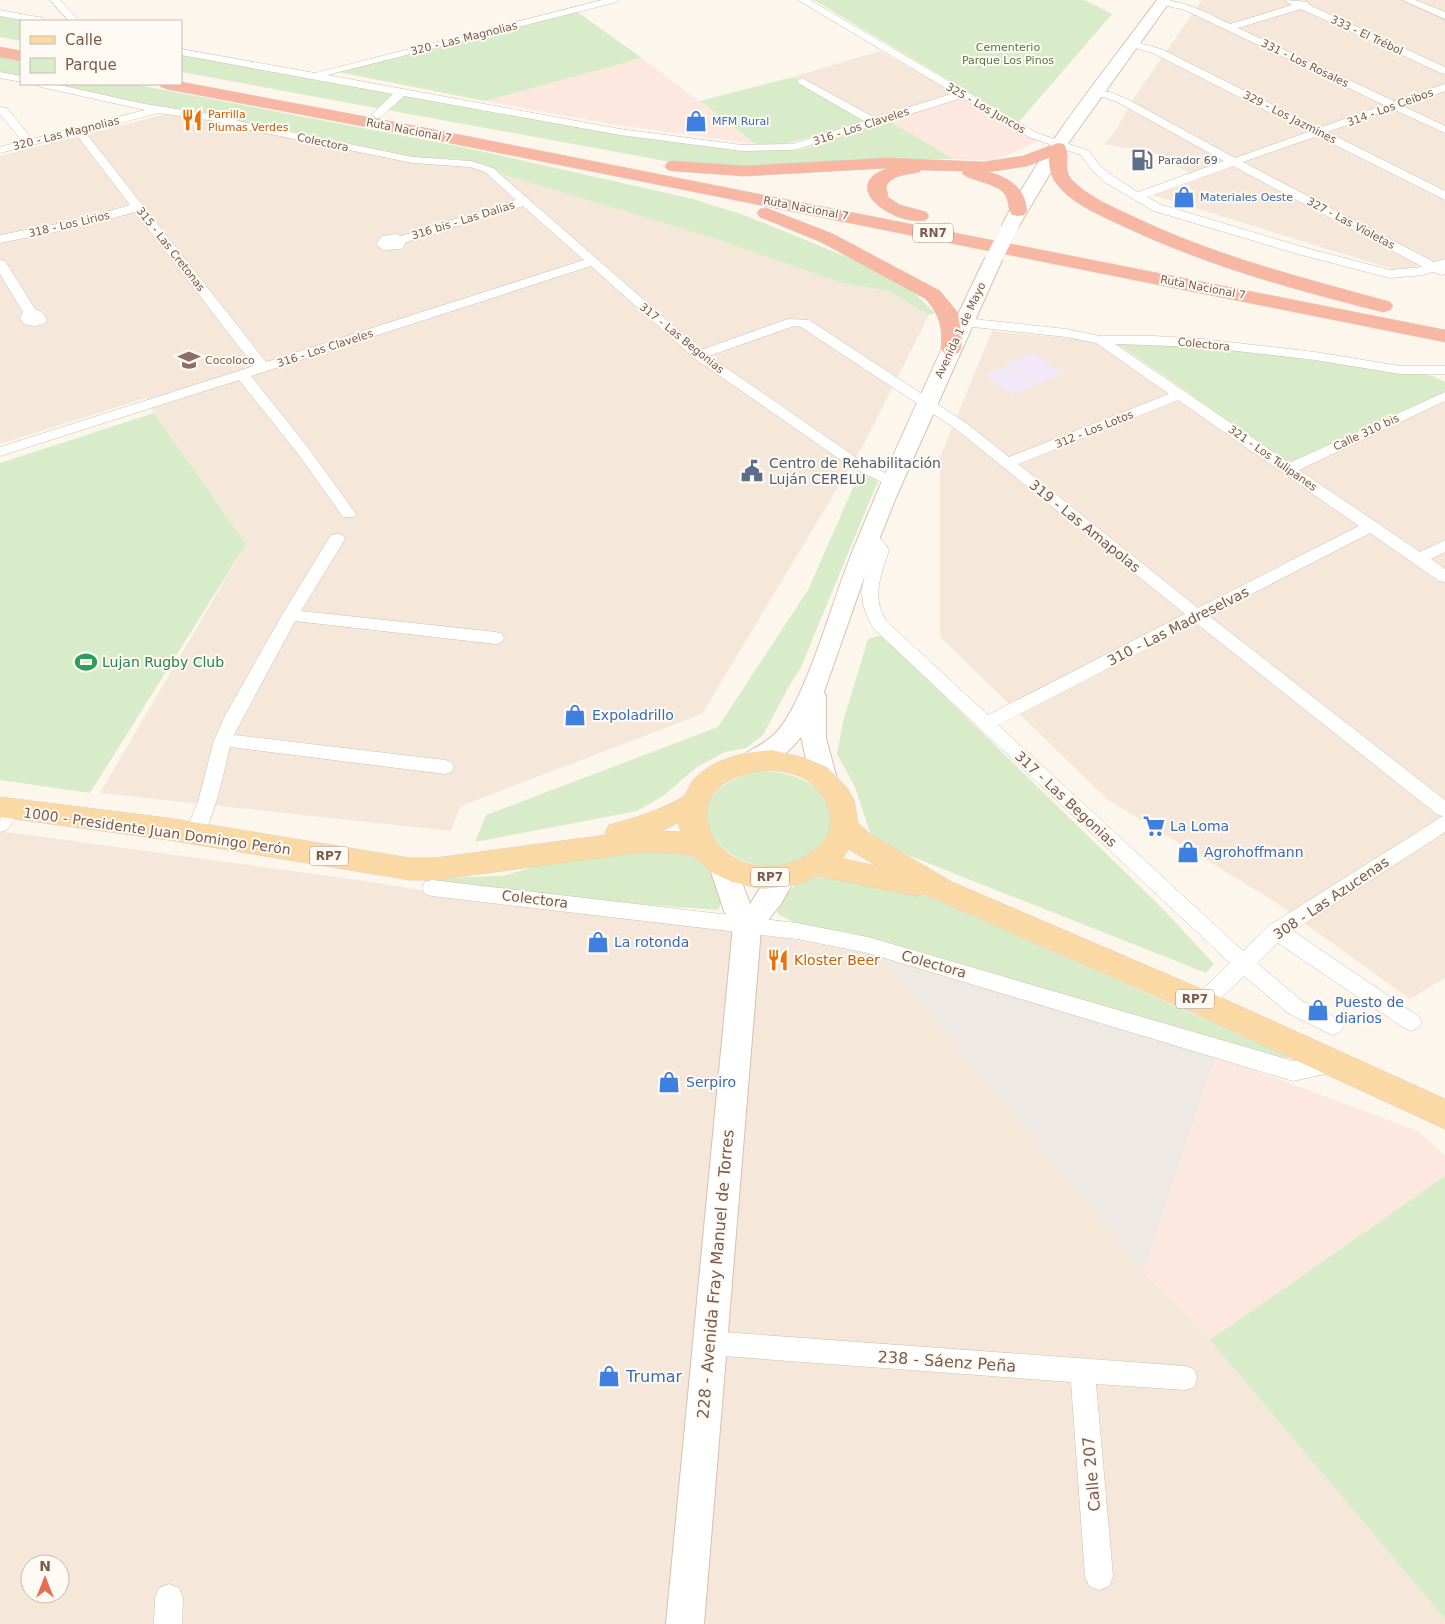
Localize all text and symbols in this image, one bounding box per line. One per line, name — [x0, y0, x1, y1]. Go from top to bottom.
street label: 333 - El Trébol — [1329, 13, 1405, 58]
street label: 320 - Las Magnolias — [409, 19, 519, 58]
legend — [20, 20, 182, 85]
text: Calle — [65, 31, 102, 49]
street label: 331 - Los Rosales — [1259, 37, 1351, 90]
park label: Cementerio Parque Los Pinos — [962, 41, 1054, 67]
text: Parque — [65, 56, 117, 74]
street label: 325 - Los Juncos — [944, 80, 1028, 137]
street label: 314 - Los Ceibos — [1345, 86, 1435, 129]
street label: 329 - Los Jazmines — [1241, 88, 1339, 147]
street label: 316 - Los Claveles — [812, 105, 911, 148]
restaurant icon: Parrilla Plumas Verdes — [179, 107, 205, 133]
place label: Parrilla Plumas Verdes — [208, 108, 289, 134]
shop icon: MFM Rural — [683, 108, 709, 134]
street label: 320 - Las Magnolias — [11, 114, 121, 153]
place label: MFM Rural — [712, 115, 769, 128]
street label: Ruta Nacional 7 — [365, 116, 453, 145]
street label: Colectora — [296, 131, 350, 154]
fuel station icon: Parador 69 — [1129, 147, 1155, 173]
place label: Parador 69 — [1158, 154, 1218, 167]
shop icon: Materiales Oeste — [1171, 184, 1197, 210]
place label: Materiales Oeste — [1200, 191, 1293, 204]
street label: Ruta Nacional 7 — [762, 194, 850, 223]
street label: 327 - Las Violetas — [1305, 195, 1397, 252]
street label: 316 bis - Las Dalias — [410, 199, 517, 242]
street label: 315 - Las Cretonas — [134, 205, 208, 294]
street label: 318 - Los Lirios — [27, 209, 111, 240]
road number: RN7 — [913, 224, 953, 242]
street label: Ruta Nacional 7 — [1159, 273, 1247, 302]
street label: Avenida 1 de Mayo — [932, 280, 989, 380]
street label: 317 - Las Begonias — [637, 300, 727, 377]
street label: 316 - Los Claveles — [276, 327, 375, 370]
street label: Colectora — [1177, 335, 1231, 354]
school or university icon: Cocoloco — [176, 347, 202, 373]
place label: Cocoloco — [205, 354, 255, 367]
street label: 312 - Los Lotos — [1053, 408, 1135, 451]
street label: Calle 310 bis — [1331, 411, 1401, 453]
street label: 321 - Los Tulipanes — [1226, 423, 1320, 494]
place label: Centro de Rehabilitación Luján CERELU — [769, 455, 941, 487]
public building icon: Centro de Rehabilitación Luján CERELU — [739, 458, 765, 484]
street label: 319 - Las Amapolas — [1026, 476, 1144, 576]
street label: 310 - Las Madreselvas — [1105, 583, 1251, 669]
sports icon: Lujan Rugby Club — [73, 649, 99, 675]
place label: Lujan Rugby Club — [102, 654, 224, 670]
shop icon: Expoladrillo — [562, 702, 588, 728]
place label: Expoladrillo — [592, 707, 674, 723]
street label: 317 - Las Begonias — [1012, 748, 1120, 850]
street label: 1000 - Presidente Juan Domingo Perón — [22, 804, 292, 858]
supermarket icon: La Loma — [1141, 813, 1167, 839]
place label: La Loma — [1170, 818, 1229, 834]
shop icon: Agrohoffmann — [1175, 839, 1201, 865]
place label: Agrohoffmann — [1204, 844, 1304, 860]
road number: RP7 — [310, 846, 348, 866]
street label: 308 - Las Azucenas — [1270, 853, 1392, 943]
road number: RP7 — [751, 868, 789, 886]
street label: Colectora — [501, 887, 569, 911]
shop icon: La rotonda — [585, 929, 611, 955]
place label: La rotonda — [614, 934, 689, 950]
restaurant icon: Kloster Beer — [765, 947, 791, 973]
street label: Colectora — [900, 947, 968, 981]
place label: Kloster Beer — [794, 952, 880, 968]
road number: RP7 — [1176, 990, 1214, 1009]
place label: Puesto de diarios — [1335, 994, 1404, 1026]
shop icon: Puesto de diarios — [1305, 997, 1331, 1023]
shop icon: Serpiro — [656, 1069, 682, 1095]
place label: Serpiro — [686, 1074, 736, 1090]
street label: 228 - Avenida Fray Manuel de Torres — [693, 1129, 738, 1419]
street label: 238 - Sáenz Peña — [877, 1347, 1017, 1376]
shop icon: Trumar — [596, 1363, 622, 1389]
place label: Trumar — [625, 1367, 683, 1386]
street label: Calle 207 — [1079, 1436, 1104, 1512]
north arrow — [20, 1554, 70, 1604]
text: N — [39, 1558, 51, 1574]

